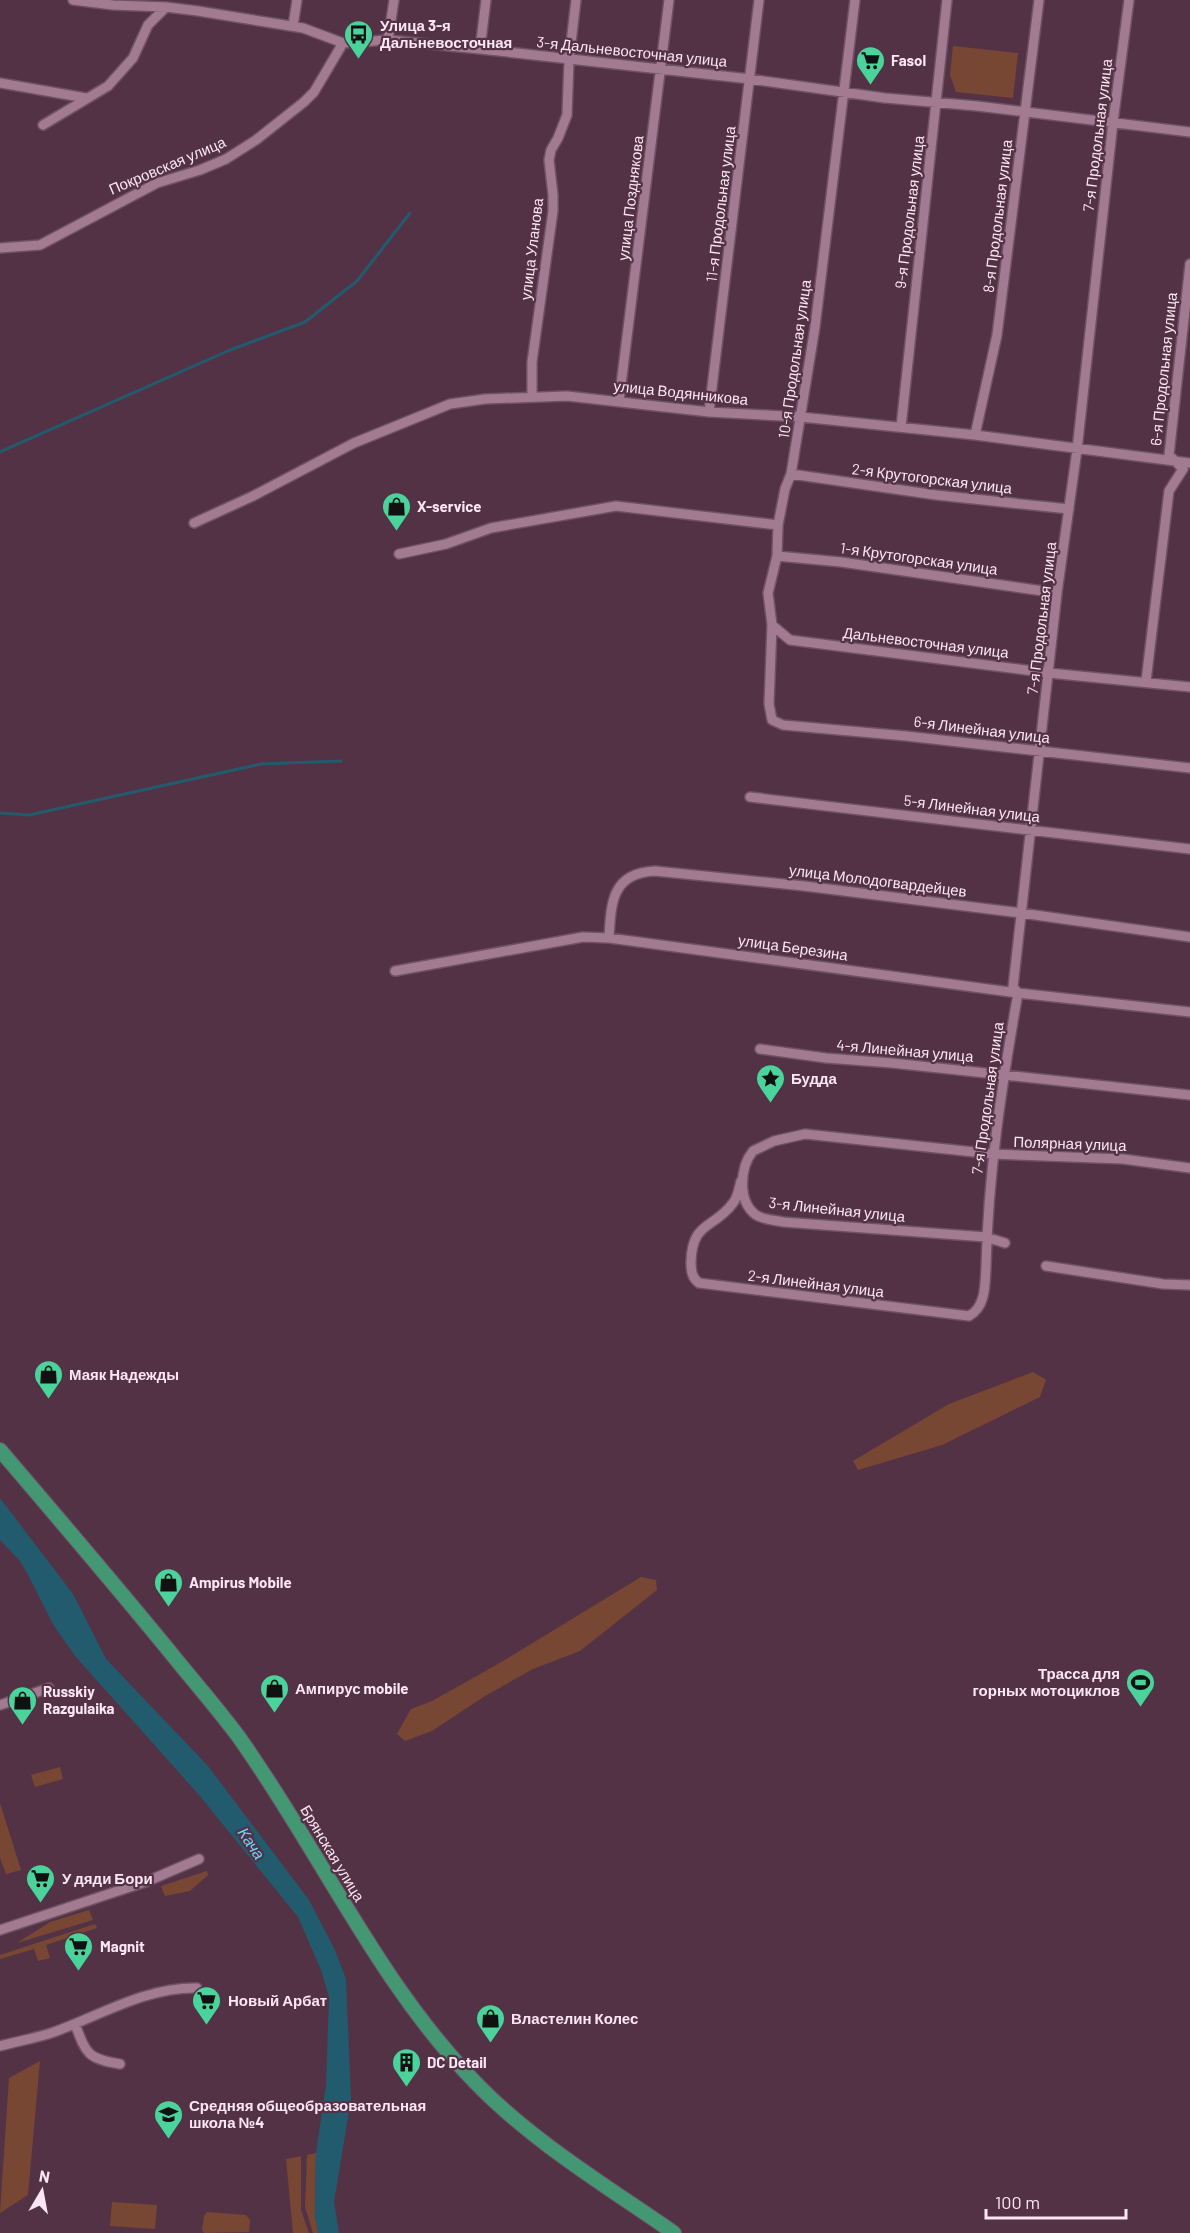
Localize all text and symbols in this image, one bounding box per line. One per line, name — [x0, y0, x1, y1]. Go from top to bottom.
place label: Улица 3-я Дальневосточная — [380, 16, 512, 51]
bus stop icon: Улица 3-я Дальневосточная — [343, 18, 375, 60]
street label: 3-я Дальневосточная улица — [536, 32, 729, 70]
supermarket icon: Fasol — [854, 44, 886, 86]
place label: Fasol — [891, 51, 926, 69]
street label: 7-я Продольная улица — [1079, 57, 1115, 212]
street label: 11-я Продольная улица — [701, 124, 739, 283]
street label: Покровская улица — [106, 132, 229, 198]
street label: улица Позднякова — [613, 134, 647, 262]
street label: 9-я Продольная улица — [891, 134, 927, 290]
street label: 8-я Продольная улица — [979, 138, 1015, 294]
street label: улица Уланова — [516, 196, 546, 301]
street label: 10-я Продольная улица — [774, 278, 814, 440]
street label: 6-я Продольная улица — [1146, 291, 1180, 447]
street label: улица Водянникова — [613, 376, 750, 408]
street label: 2-я Крутогорская улица — [851, 459, 1014, 497]
shop icon: X-service — [380, 490, 412, 532]
place label: X-service — [417, 497, 482, 515]
street label: 1-я Крутогорская улица — [839, 538, 999, 578]
street label: 7-я Продольная улица — [1023, 540, 1059, 695]
street label: Дальневосточная улица — [842, 623, 1011, 661]
street label: 6-я Линейная улица — [913, 712, 1052, 746]
street label: 5-я Линейная улица — [903, 791, 1042, 825]
street label: улица Молодогвардейцев — [788, 860, 968, 900]
street label: улица Березина — [737, 930, 850, 964]
street label: 7-я Продольная улица — [967, 1020, 1007, 1175]
street label: 4-я Линейная улица — [836, 1035, 975, 1065]
place icon: Будда — [754, 1062, 786, 1104]
place label: Будда — [791, 1069, 838, 1087]
street label: Полярная улица — [1013, 1132, 1127, 1154]
street label: 3-я Линейная улица — [768, 1193, 907, 1225]
street label: 2-я Линейная улица — [747, 1266, 886, 1300]
shop icon: Маяк Надежды — [32, 1358, 64, 1400]
place label: Маяк Надежды — [69, 1365, 179, 1383]
shop icon: Ampirus Mobile — [152, 1566, 184, 1608]
place label: Ampirus Mobile — [189, 1573, 292, 1591]
place label: Трасса для горных мотоциклов — [973, 1664, 1120, 1699]
sports icon: Трасса для горных мотоциклов — [1125, 1666, 1157, 1708]
shop icon: Ампирус mobile — [258, 1672, 290, 1714]
place label: Ампирус mobile — [295, 1679, 409, 1697]
place label: Russkiy Razgulaika — [43, 1682, 115, 1717]
shop icon: Russkiy Razgulaika — [6, 1684, 38, 1726]
street label: Брянская улица — [297, 1801, 369, 1905]
water label: Кача — [234, 1823, 270, 1863]
supermarket icon: У дяди Бори — [25, 1862, 57, 1904]
place label: У дяди Бори — [62, 1869, 153, 1887]
supermarket icon: Magnit — [63, 1930, 95, 1972]
place label: Magnit — [100, 1937, 145, 1955]
supermarket icon: Новый Арбат — [191, 1984, 223, 2026]
place label: Новый Арбат — [228, 1991, 327, 2009]
shop icon: Властелин Колес — [474, 2002, 506, 2044]
place label: Властелин Колес — [511, 2009, 638, 2027]
building icon: DC Detail — [390, 2046, 422, 2088]
place label: DC Detail — [427, 2053, 487, 2071]
place label: Средняя общеобразовательная школа №4 — [189, 2096, 426, 2131]
school or university icon: Средняя общеобразовательная школа №4 — [152, 2098, 184, 2140]
north arrow — [12, 2161, 72, 2221]
text: N — [38, 2165, 52, 2186]
scale bar — [986, 2182, 1126, 2220]
text: 100 m — [995, 2191, 1040, 2213]

